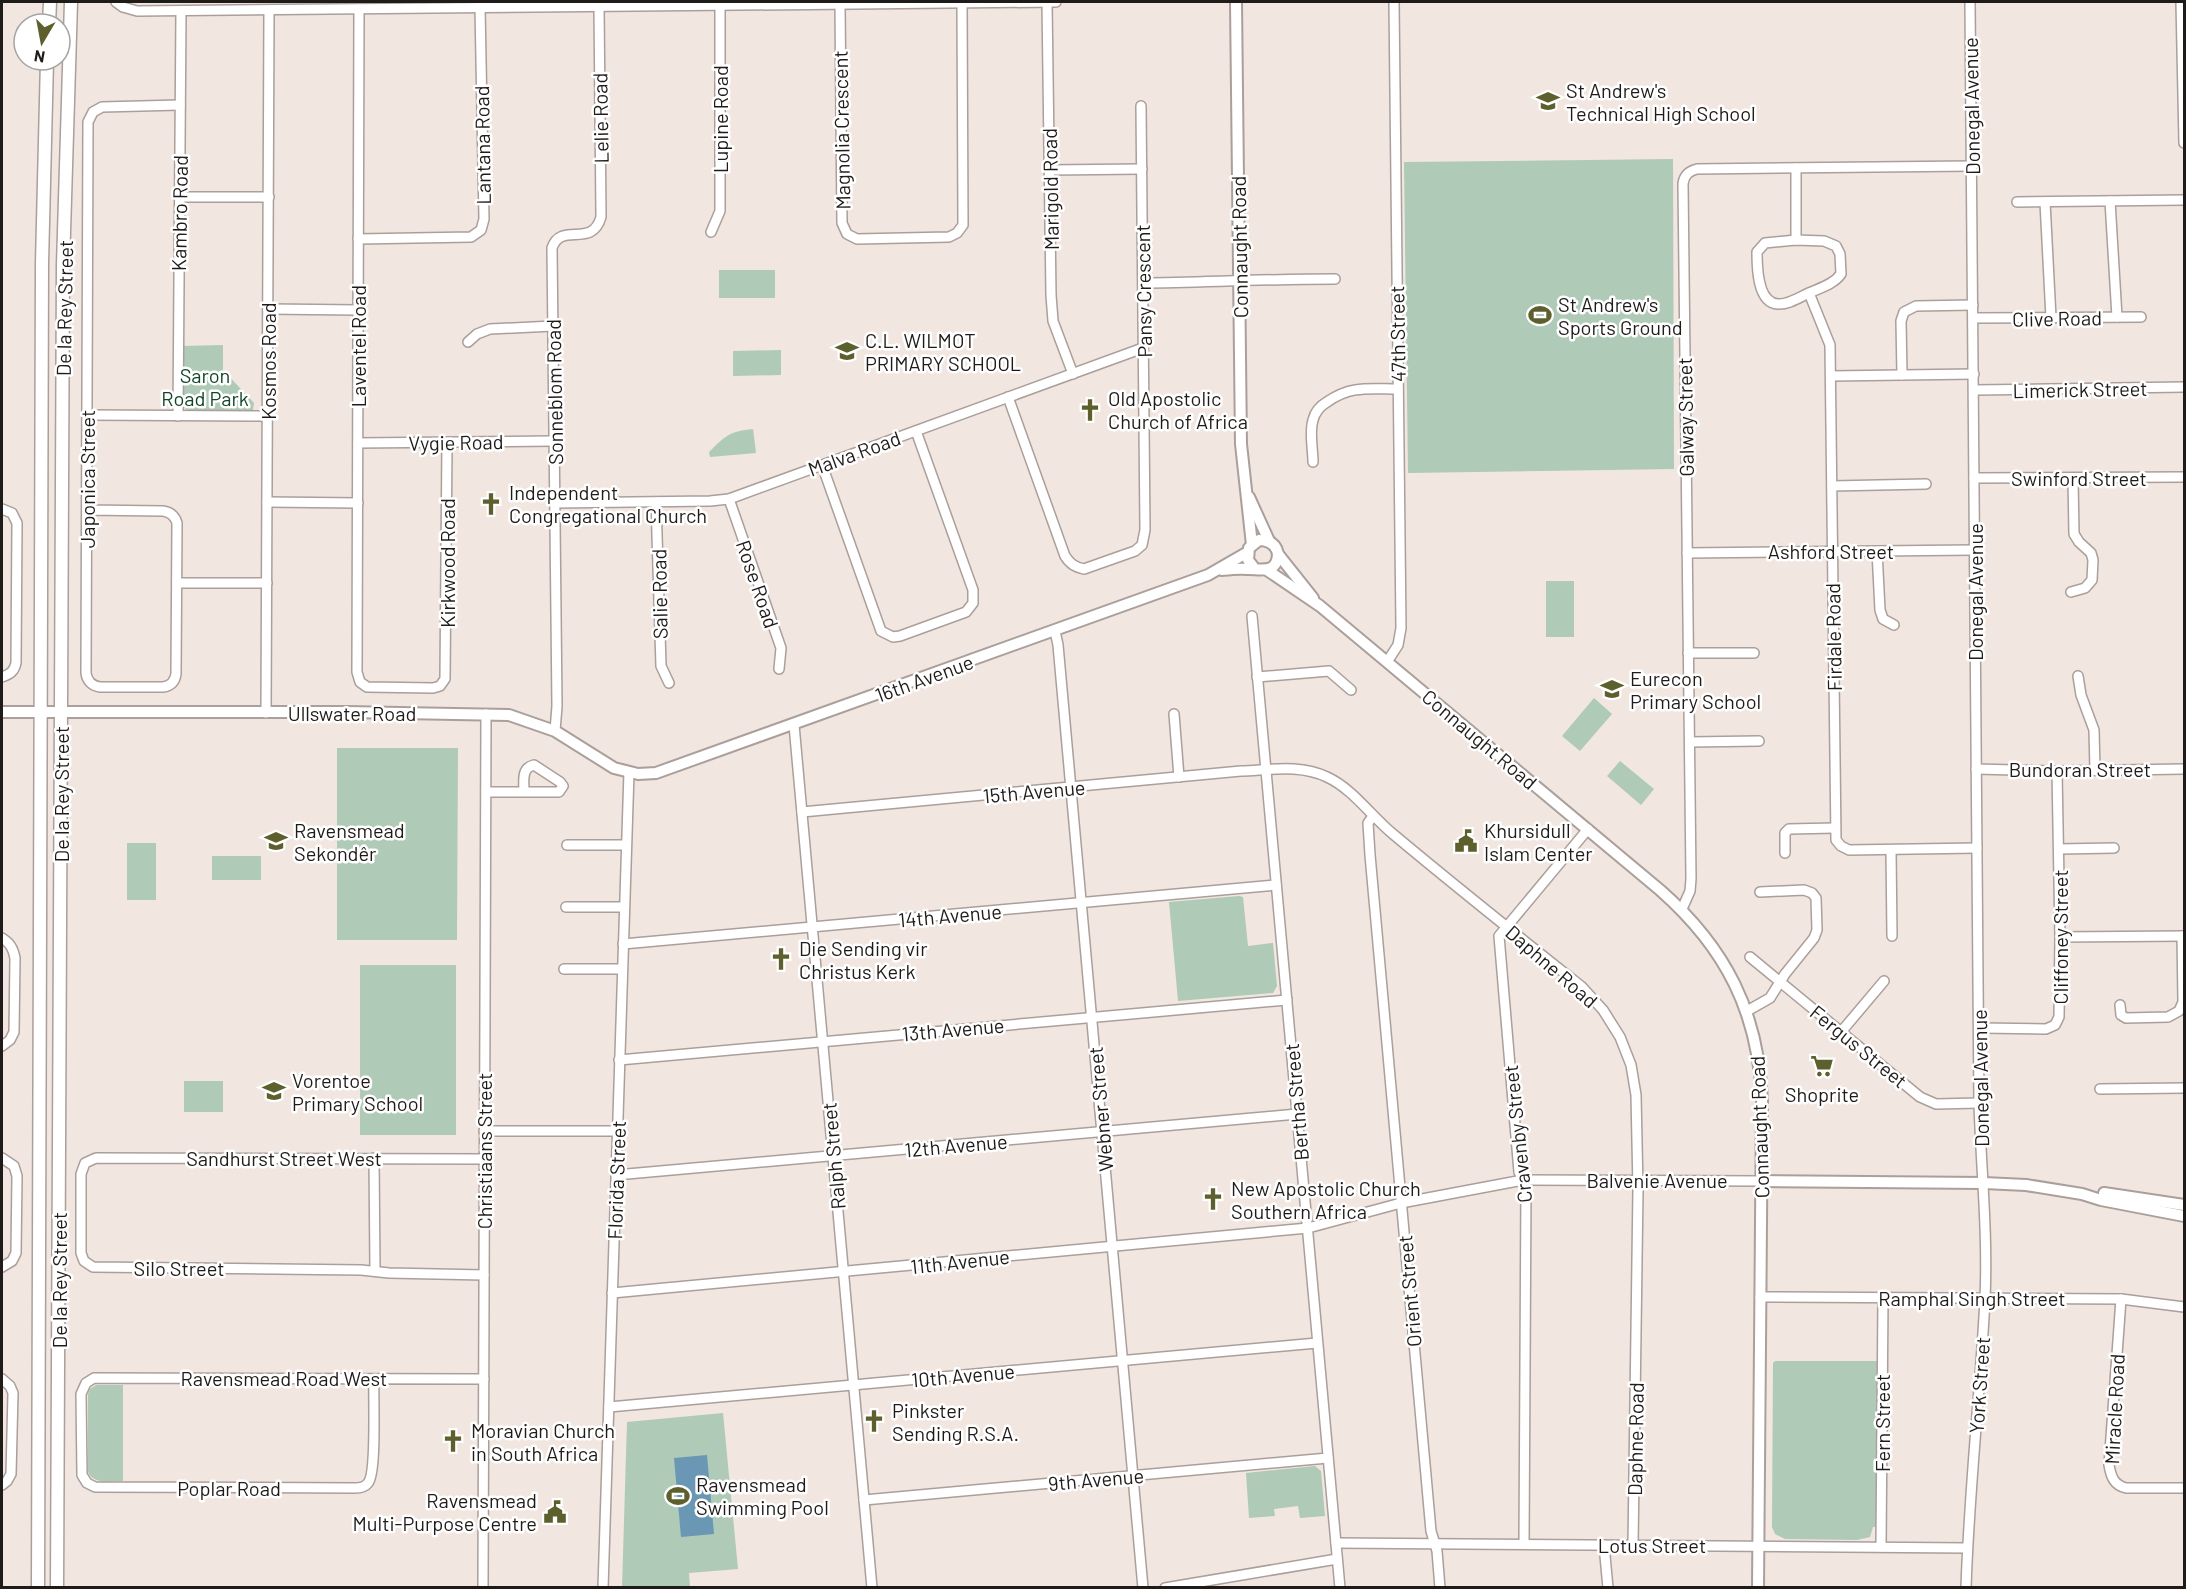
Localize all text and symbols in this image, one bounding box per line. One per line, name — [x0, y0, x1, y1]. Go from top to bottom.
north arrow — [12, 12, 72, 72]
street label: Donegal Avenue — [1958, 37, 1984, 175]
text: N — [32, 47, 46, 68]
street label: Magnolia Crescent — [828, 50, 854, 210]
street label: Lupine Road — [708, 65, 732, 173]
street label: Lelie Road — [587, 72, 613, 164]
place label: St Andrew's Technical High School — [1566, 78, 1756, 125]
street label: Lantana Road — [469, 85, 495, 205]
school or university icon: St Andrew's Technical High School — [1535, 88, 1561, 114]
street label: Marigold Road — [1037, 128, 1063, 250]
street label: Kambro Road — [166, 155, 192, 271]
street label: Connaught Road — [1226, 176, 1252, 318]
street label: Pansy Crescent — [1130, 224, 1156, 358]
street label: De la Rey Street — [51, 240, 77, 376]
street label: Laventel Road — [346, 285, 370, 407]
street label: 47th Street — [1384, 286, 1410, 382]
place label: St Andrew's Sports Ground — [1558, 292, 1683, 339]
street label: Kosmos Road — [256, 302, 280, 420]
sports icon: St Andrew's Sports Ground — [1527, 302, 1553, 328]
street label: Clive Road — [2012, 305, 2102, 331]
street label: Sonneblom Road — [541, 319, 567, 465]
place label: C.L. WILMOT PRIMARY SCHOOL — [865, 328, 1021, 375]
school or university icon: C.L. WILMOT PRIMARY SCHOOL — [834, 338, 860, 364]
street label: Galway Street — [1672, 357, 1698, 477]
park label: Saron Road Park — [161, 363, 249, 410]
street label: Limerick Street — [2012, 376, 2148, 402]
place label: Old Apostolic Church of Africa — [1108, 386, 1248, 433]
church icon: Old Apostolic Church of Africa — [1077, 397, 1103, 423]
street label: Japonica Street — [75, 410, 99, 548]
street label: Malva Road — [804, 425, 904, 481]
street label: Vygie Road — [408, 429, 504, 455]
street label: Swinford Street — [2011, 466, 2147, 490]
place label: Independent Congregational Church — [509, 480, 707, 527]
church icon: Independent Congregational Church — [478, 491, 504, 517]
street label: Kirkwood Road — [435, 498, 459, 628]
street label: Donegal Avenue — [1963, 523, 1987, 661]
street label: Rose Road — [732, 537, 784, 631]
street label: Ashford Street — [1768, 539, 1894, 563]
street label: Salie Road — [646, 549, 672, 639]
street label: Firdale Road — [1820, 583, 1846, 691]
street label: 16th Avenue — [872, 649, 976, 707]
place label: Eurecon Primary School — [1630, 666, 1761, 713]
school or university icon: Eurecon Primary School — [1599, 676, 1625, 702]
street label: Connaught Road — [1418, 684, 1542, 794]
street label: Ullswater Road — [288, 701, 416, 725]
street label: De la Rey Street — [49, 726, 73, 862]
street label: Bundoran Street — [2009, 757, 2151, 781]
street label: 15th Avenue — [982, 775, 1086, 807]
place label: Ravensmead Sekondêr — [294, 818, 405, 865]
place label: Khursidull Islam Center — [1484, 818, 1593, 865]
school or university icon: Ravensmead Sekondêr — [263, 828, 289, 854]
public building icon: Khursidull Islam Center — [1453, 828, 1479, 854]
street label: Cliffoney Street — [2048, 870, 2072, 1004]
street label: 14th Avenue — [897, 899, 1003, 931]
street label: Daphne Road — [1501, 920, 1603, 1012]
place label: Die Sending vir Christus Kerk — [799, 936, 927, 983]
church icon: Die Sending vir Christus Kerk — [768, 946, 794, 972]
street label: Fergus Street — [1806, 1000, 1912, 1092]
street label: Donegal Avenue — [1967, 1009, 1993, 1147]
street label: 13th Avenue — [901, 1013, 1005, 1045]
street label: Bertha Street — [1279, 1042, 1313, 1162]
street label: Webner Street — [1083, 1046, 1117, 1172]
supermarket icon: Shoprite — [1809, 1053, 1835, 1079]
street label: Connaught Road — [1745, 1055, 1773, 1199]
street label: Cravenby Street — [1498, 1064, 1536, 1204]
place label: Vorentoe Primary School — [292, 1068, 423, 1115]
street label: Christiaans Street — [472, 1073, 496, 1229]
school or university icon: Vorentoe Primary School — [261, 1078, 287, 1104]
place label: Shoprite — [1785, 1082, 1859, 1106]
street label: Ralph Street — [816, 1101, 850, 1211]
street label: Florida Street — [602, 1120, 630, 1240]
street label: 12th Avenue — [903, 1129, 1009, 1161]
street label: Sandhurst Street West — [186, 1146, 382, 1170]
street label: Balvenie Avenue — [1586, 1168, 1728, 1192]
place label: New Apostolic Church Southern Africa — [1231, 1176, 1421, 1223]
church icon: New Apostolic Church Southern Africa — [1200, 1186, 1226, 1212]
street label: De la Rey Street — [47, 1212, 71, 1348]
street label: Orient Street — [1392, 1234, 1426, 1348]
street label: 11th Avenue — [909, 1244, 1011, 1278]
street label: Silo Street — [134, 1256, 224, 1280]
street label: Ramphal Singh Street — [1878, 1286, 2066, 1310]
street label: York Street — [1964, 1336, 1994, 1434]
street label: Miracle Road — [2099, 1353, 2129, 1465]
street label: 10th Avenue — [910, 1359, 1016, 1391]
street label: Ravensmead Road West — [181, 1366, 387, 1390]
street label: Fern Street — [1870, 1374, 1894, 1472]
street label: Daphne Road — [1622, 1382, 1648, 1496]
place label: Pinkster Sending R.S.A. — [892, 1398, 1019, 1445]
church icon: Pinkster Sending R.S.A. — [861, 1408, 887, 1434]
place label: Moravian Church in South Africa — [471, 1418, 615, 1465]
church icon: Moravian Church in South Africa — [440, 1428, 466, 1454]
street label: 9th Avenue — [1047, 1463, 1145, 1495]
place label: Ravensmead Swimming Pool — [696, 1472, 829, 1519]
street label: Poplar Road — [177, 1476, 281, 1500]
sports icon: Ravensmead Swimming Pool — [665, 1483, 691, 1509]
place label: Ravensmead Multi-Purpose Centre — [353, 1488, 537, 1535]
public building icon: Ravensmead Multi-Purpose Centre — [542, 1499, 568, 1525]
street label: Lotus Street — [1598, 1533, 1706, 1557]

